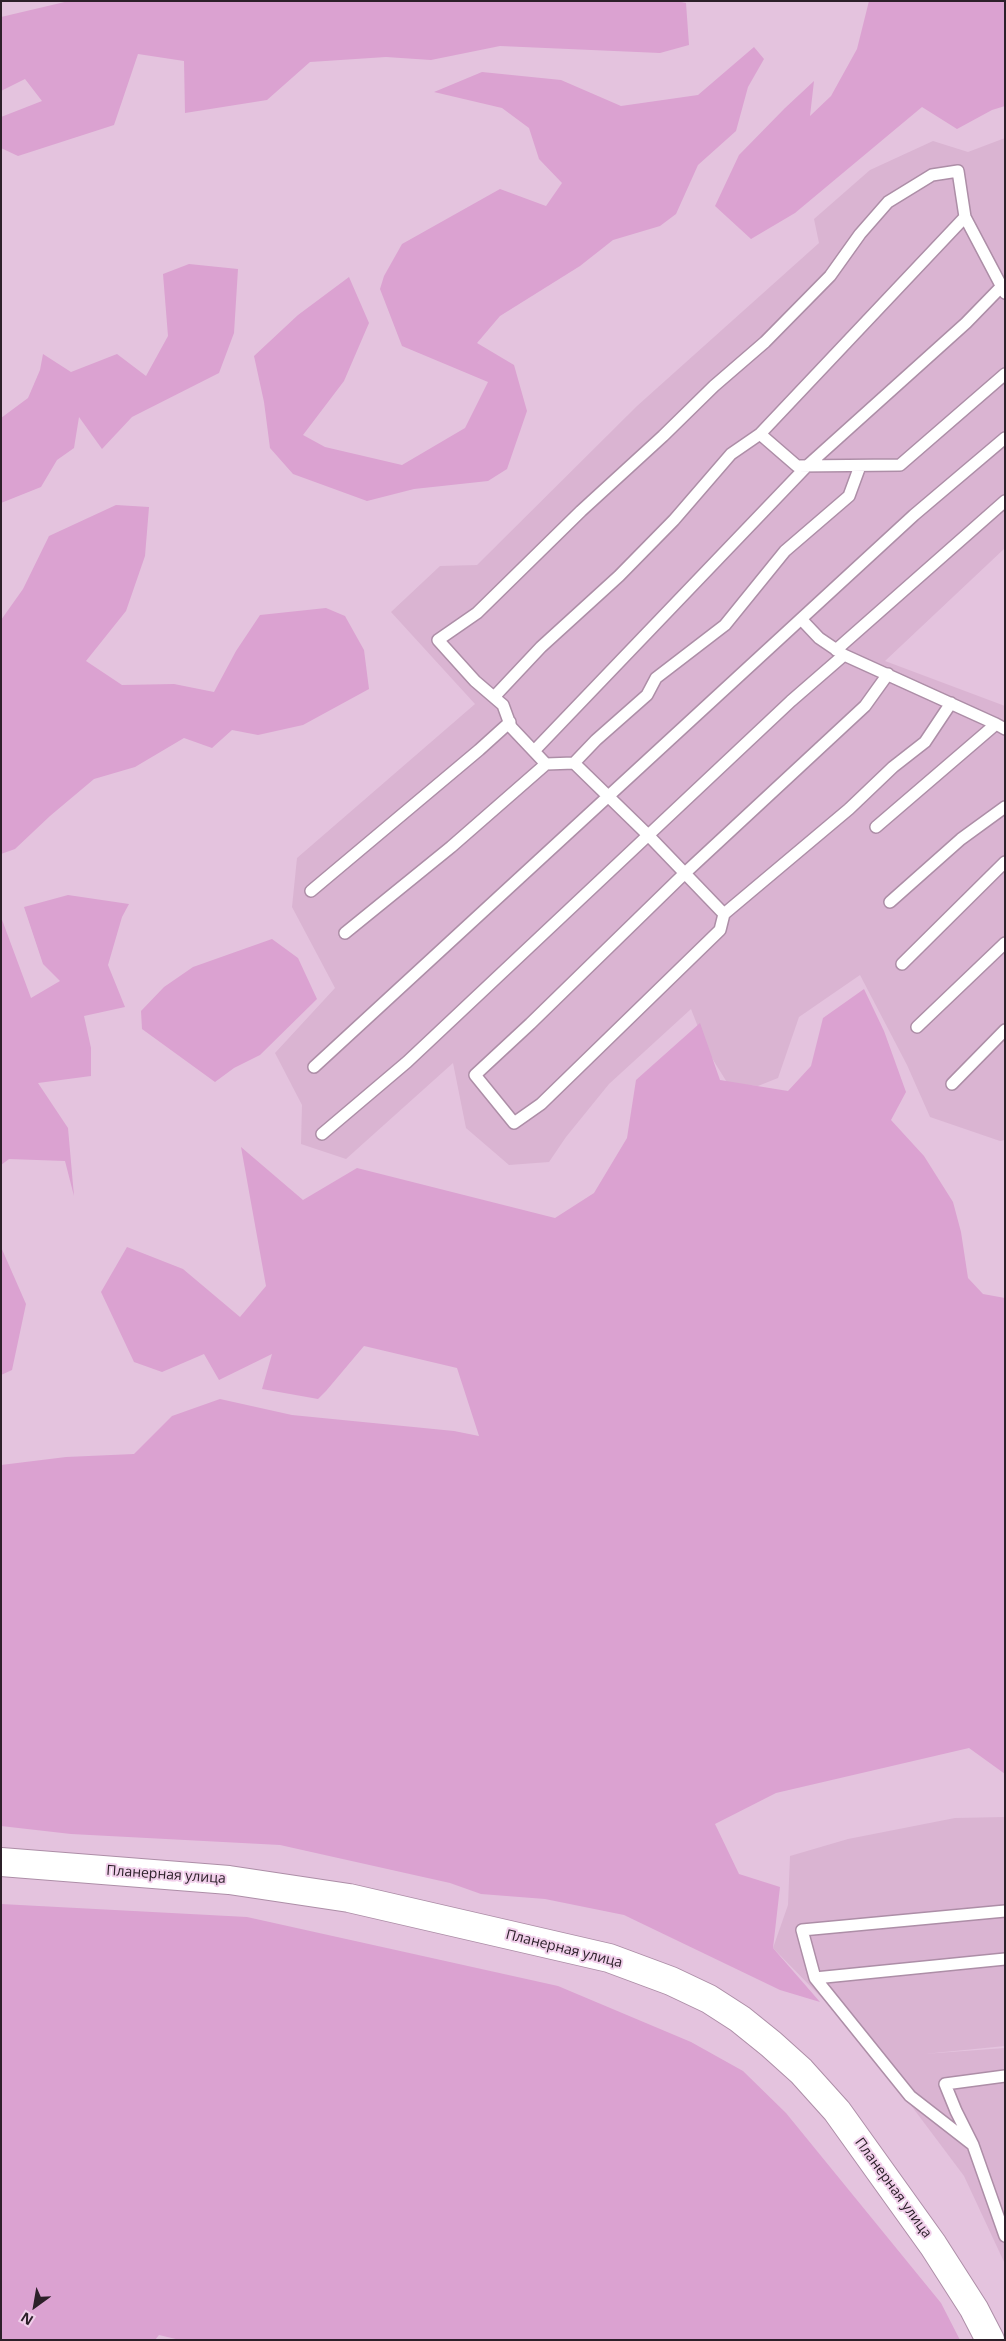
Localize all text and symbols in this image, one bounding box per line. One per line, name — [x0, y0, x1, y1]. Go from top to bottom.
street label: Планерная улица — [106, 1862, 226, 1888]
street label: Планерная улица — [504, 1926, 624, 1972]
street label: Планерная улица — [851, 2135, 935, 2241]
north arrow — [10, 2281, 60, 2331]
text: N — [17, 2308, 37, 2330]

